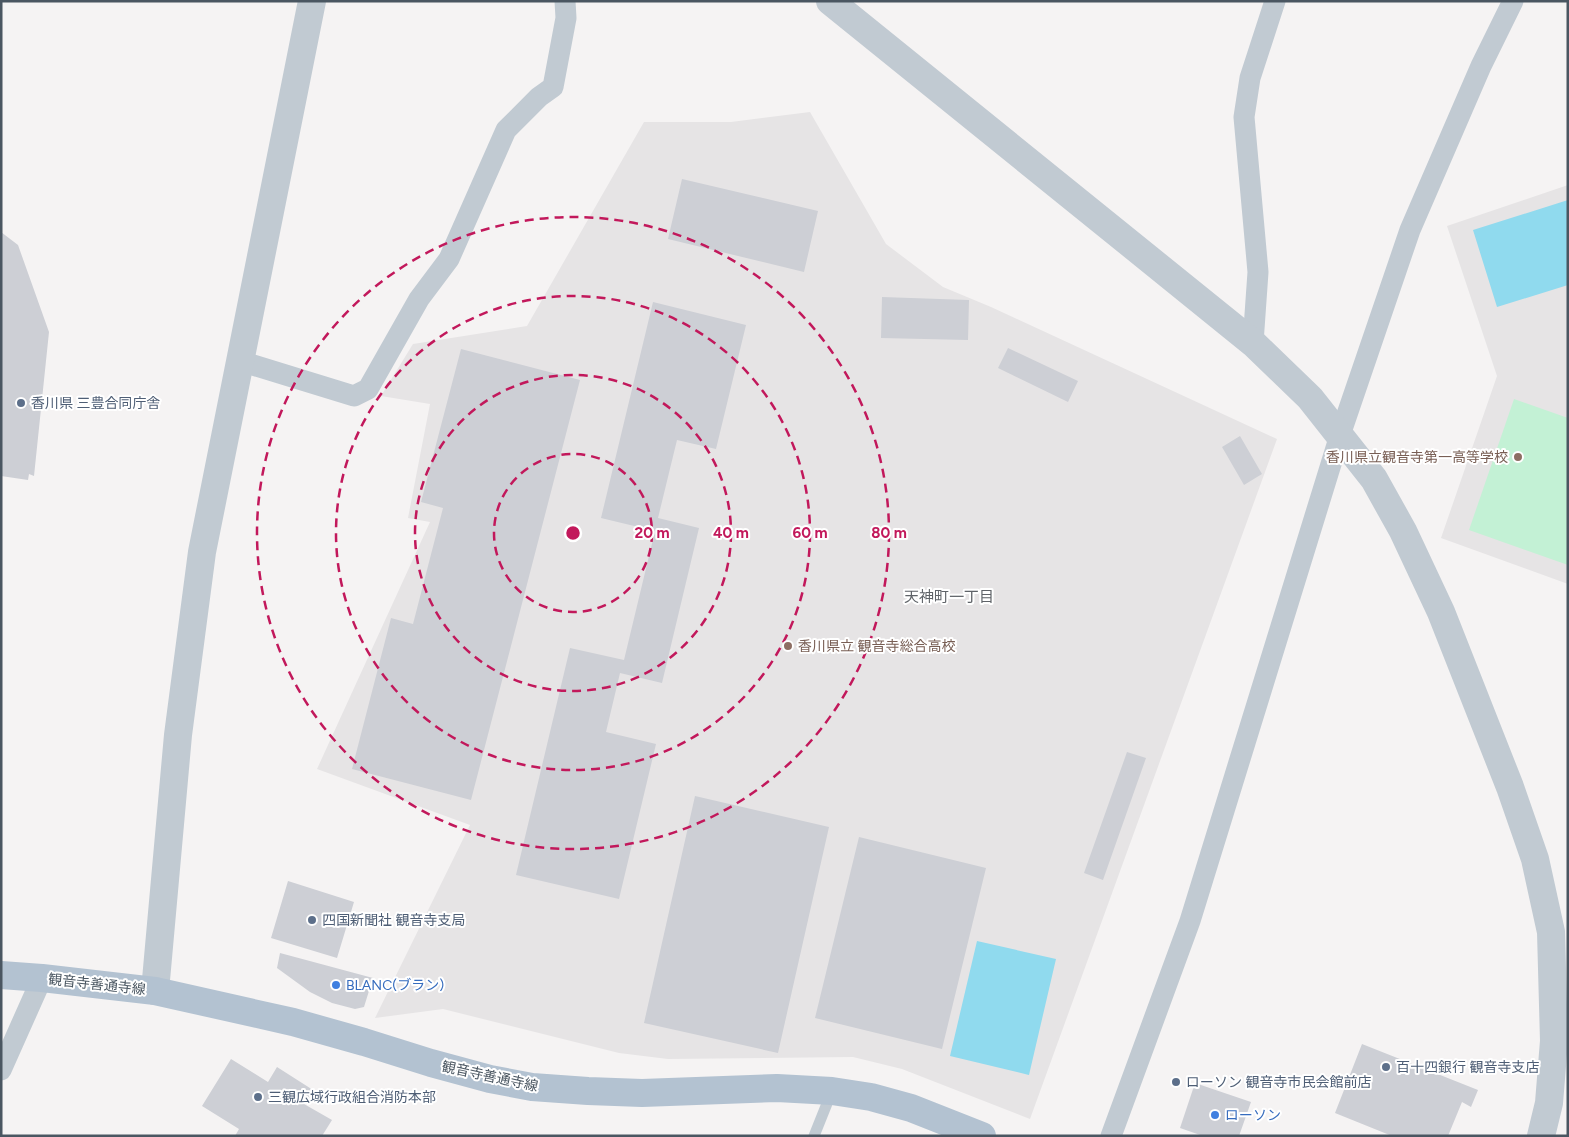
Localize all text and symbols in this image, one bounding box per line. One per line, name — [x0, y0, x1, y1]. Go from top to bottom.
place label: 香川県 三豊合同庁舎 — [31, 395, 160, 412]
marker: 香川県 三豊合同庁舎 — [15, 397, 27, 409]
place label: 香川県立観音寺第一高等学校 — [1326, 449, 1508, 466]
marker: 香川県立観音寺第一高等学校 — [1512, 451, 1524, 463]
centre of rings — [564, 524, 582, 542]
text: 20 m — [634, 524, 670, 542]
text: 40 m — [713, 524, 749, 542]
text: 60 m — [792, 524, 828, 542]
text: 80 m — [871, 524, 907, 542]
district label: 天神町一丁目 — [904, 588, 994, 606]
place label: 香川県立 観音寺総合高校 — [798, 638, 955, 655]
marker: 香川県立 観音寺総合高校 — [782, 640, 794, 652]
place label: 四国新聞社 観音寺支局 — [322, 912, 465, 929]
marker: 四国新聞社 観音寺支局 — [306, 914, 318, 926]
street label: 観音寺善通寺線 — [47, 971, 147, 998]
place label: BLANC(ブラン) — [346, 977, 444, 994]
marker: BLANC(ブラン) — [330, 979, 342, 991]
street label: 観音寺善通寺線 — [440, 1058, 540, 1095]
place label: 百十四銀行 観音寺支店 — [1396, 1059, 1539, 1076]
marker: 百十四銀行 観音寺支店 — [1380, 1061, 1392, 1073]
place label: ローソン 観音寺市民会館前店 — [1186, 1074, 1371, 1091]
marker: ローソン 観音寺市民会館前店 — [1170, 1076, 1182, 1088]
place label: 三観広域行政組合消防本部 — [268, 1089, 436, 1106]
marker: 三観広域行政組合消防本部 — [252, 1091, 264, 1103]
place label: ローソン — [1225, 1107, 1281, 1124]
marker: ローソン — [1209, 1109, 1221, 1121]

